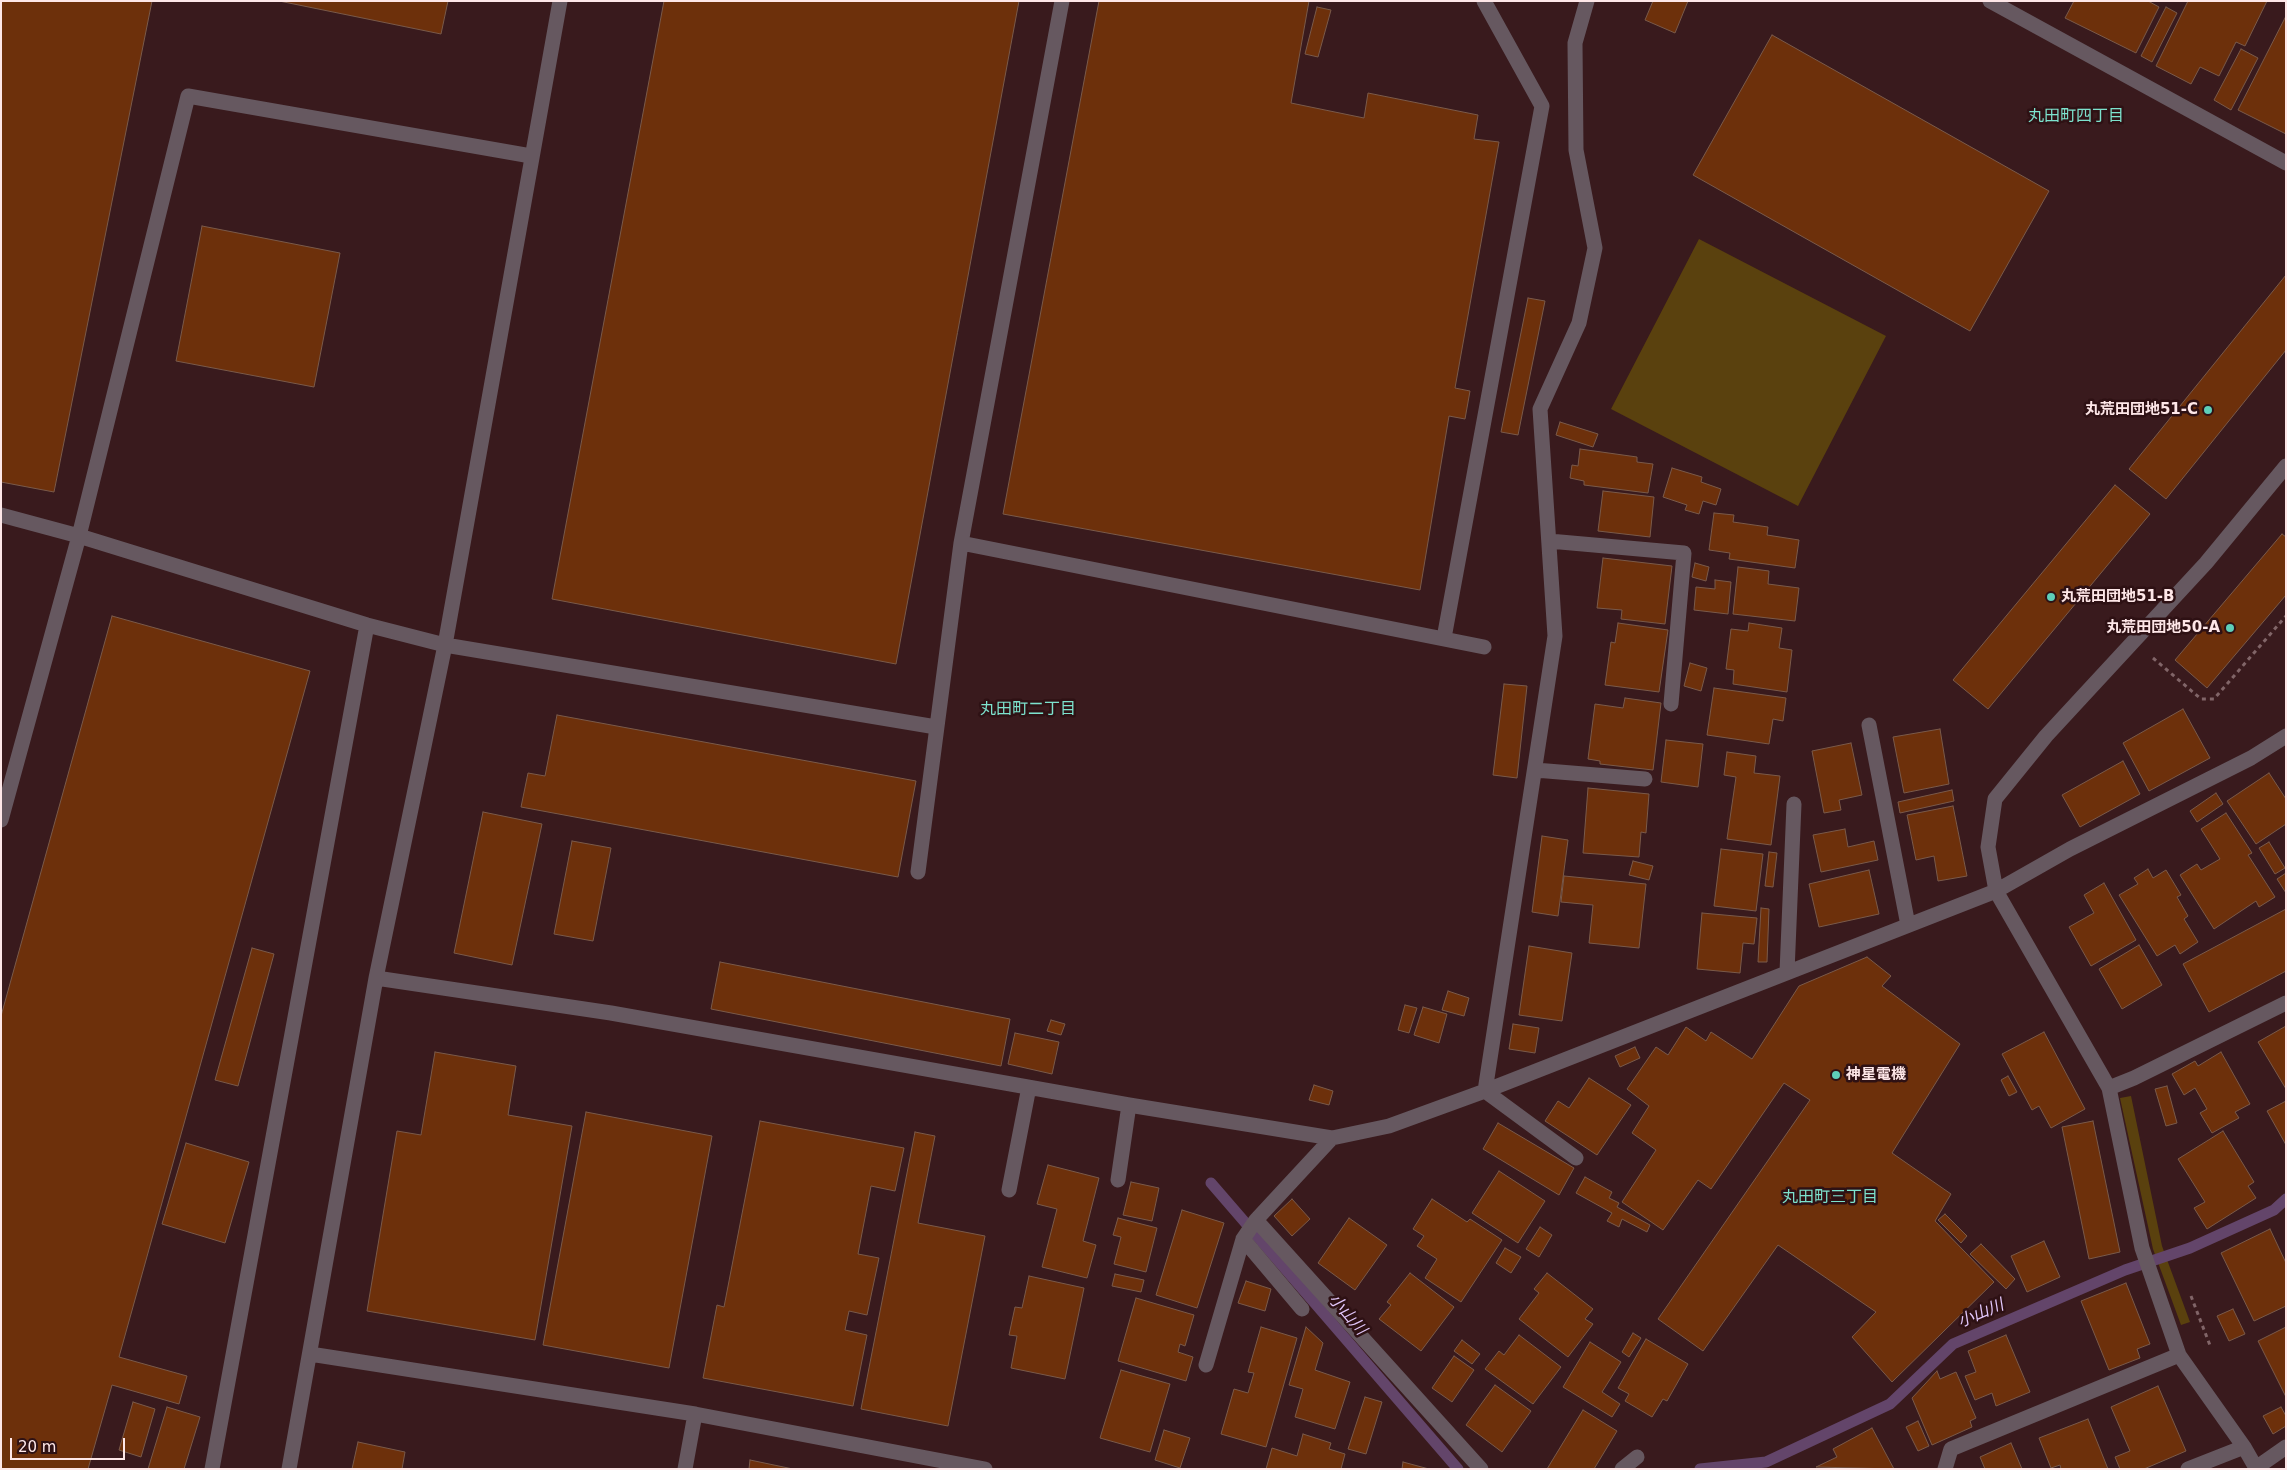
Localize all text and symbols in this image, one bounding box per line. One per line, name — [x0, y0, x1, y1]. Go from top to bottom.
district label: 丸田町四丁目 — [2028, 107, 2124, 127]
place label: 丸荒田団地51-C — [2085, 401, 2198, 419]
marker: 丸荒田団地51-C — [2202, 404, 2214, 416]
place label: 丸荒田団地51-B — [2061, 588, 2175, 606]
marker: 丸荒田団地51-B — [2045, 591, 2057, 603]
place label: 丸荒田団地50-A — [2106, 619, 2220, 637]
marker: 丸荒田団地50-A — [2224, 622, 2236, 634]
district label: 丸田町二丁目 — [980, 700, 1076, 720]
place label: 神星電機 — [1846, 1066, 1906, 1084]
marker: 神星電機 — [1830, 1069, 1842, 1081]
district label: 丸田町三丁目 — [1782, 1188, 1878, 1208]
water label: 小山川 — [1324, 1291, 1370, 1339]
water label: 小山川 — [1955, 1296, 2007, 1332]
scale bar — [12, 1428, 128, 1460]
text: 20 m — [18, 1438, 56, 1456]

